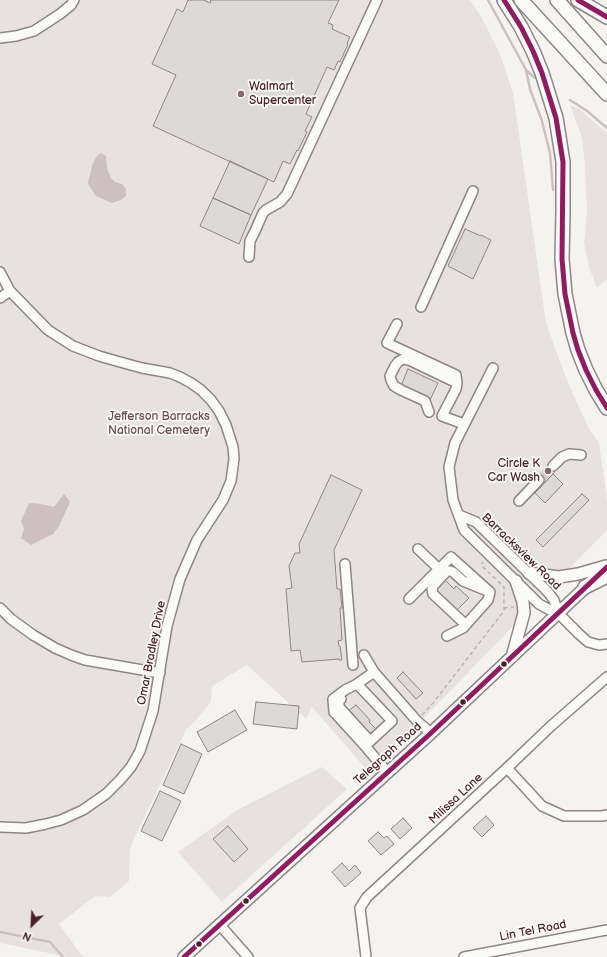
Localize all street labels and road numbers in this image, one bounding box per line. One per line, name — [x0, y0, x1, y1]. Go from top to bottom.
street label: Barracksview Road — [478, 511, 564, 593]
street label: Omar Bradley Drive — [135, 600, 169, 706]
street label: Telegraph Road — [351, 720, 425, 788]
street label: Milissa Lane — [426, 771, 486, 827]
street label: Lin Tel Road — [498, 917, 568, 945]

